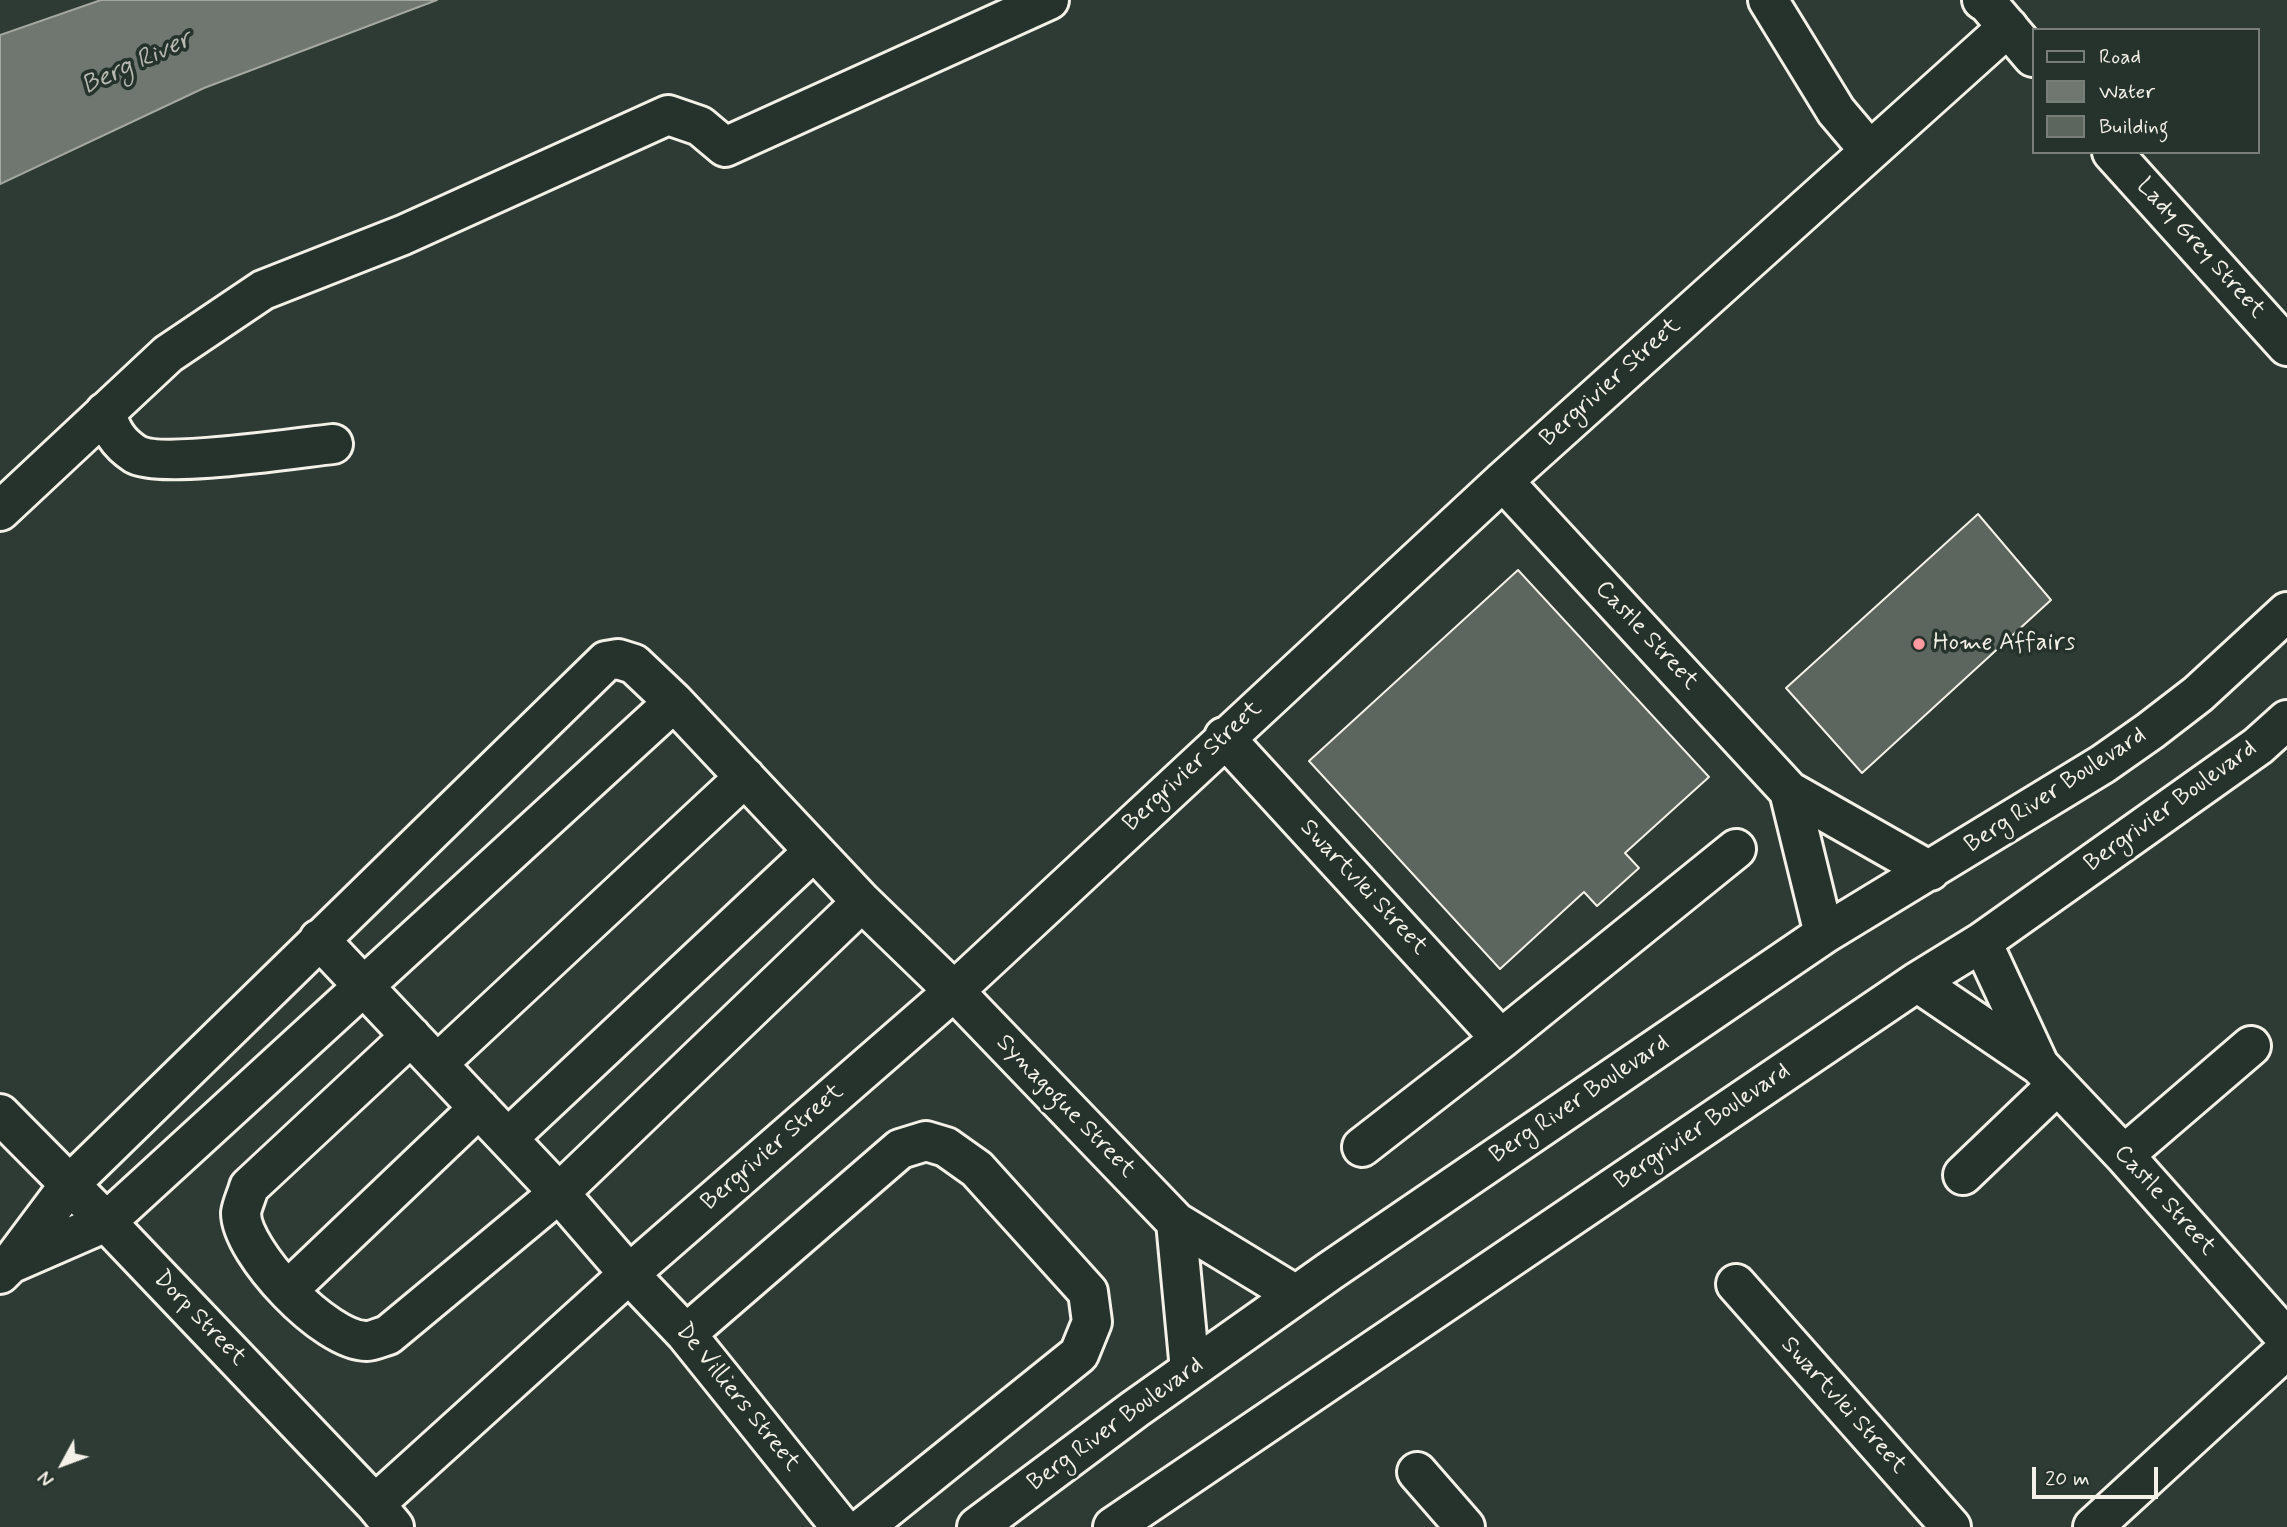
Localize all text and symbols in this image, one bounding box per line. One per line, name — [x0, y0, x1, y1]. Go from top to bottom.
water label: Berg River — [77, 25, 197, 103]
legend — [2032, 28, 2259, 154]
text: Road — [2099, 43, 2141, 71]
text: Water — [2099, 78, 2155, 106]
text: Building — [2099, 113, 2169, 141]
street label: Lady Grey Street — [2129, 173, 2271, 325]
street label: Bergrivier Street — [1535, 312, 1687, 454]
street label: Castle Street — [1588, 575, 1704, 697]
place label: Home Affairs — [1933, 630, 2075, 658]
marker: Home Affairs — [1911, 636, 1927, 652]
street label: Bergrivier Street — [1118, 695, 1268, 839]
street label: Berg River Boulevard — [1960, 722, 2152, 860]
street label: Bergrivier Boulevard — [2079, 735, 2263, 879]
street label: Swartvlei Street — [1293, 814, 1433, 962]
street label: Synagogue Street — [989, 1029, 1141, 1185]
street label: Berg River Boulevard — [1485, 1029, 1675, 1171]
street label: Bergrivier Boulevard — [1610, 1058, 1796, 1196]
street label: Bergrivier Street — [696, 1078, 850, 1218]
street label: Castle Street — [2107, 1140, 2221, 1262]
street label: Dorp Street — [146, 1265, 252, 1373]
street label: De Villiers Street — [668, 1318, 806, 1478]
street label: Swartvlei Street — [1774, 1331, 1912, 1481]
street label: Berg River Boulevard — [1023, 1352, 1209, 1498]
north arrow — [28, 1429, 98, 1499]
scale bar — [2035, 1454, 2161, 1498]
text: N — [33, 1465, 60, 1491]
text: 20 m — [2045, 1465, 2090, 1493]

